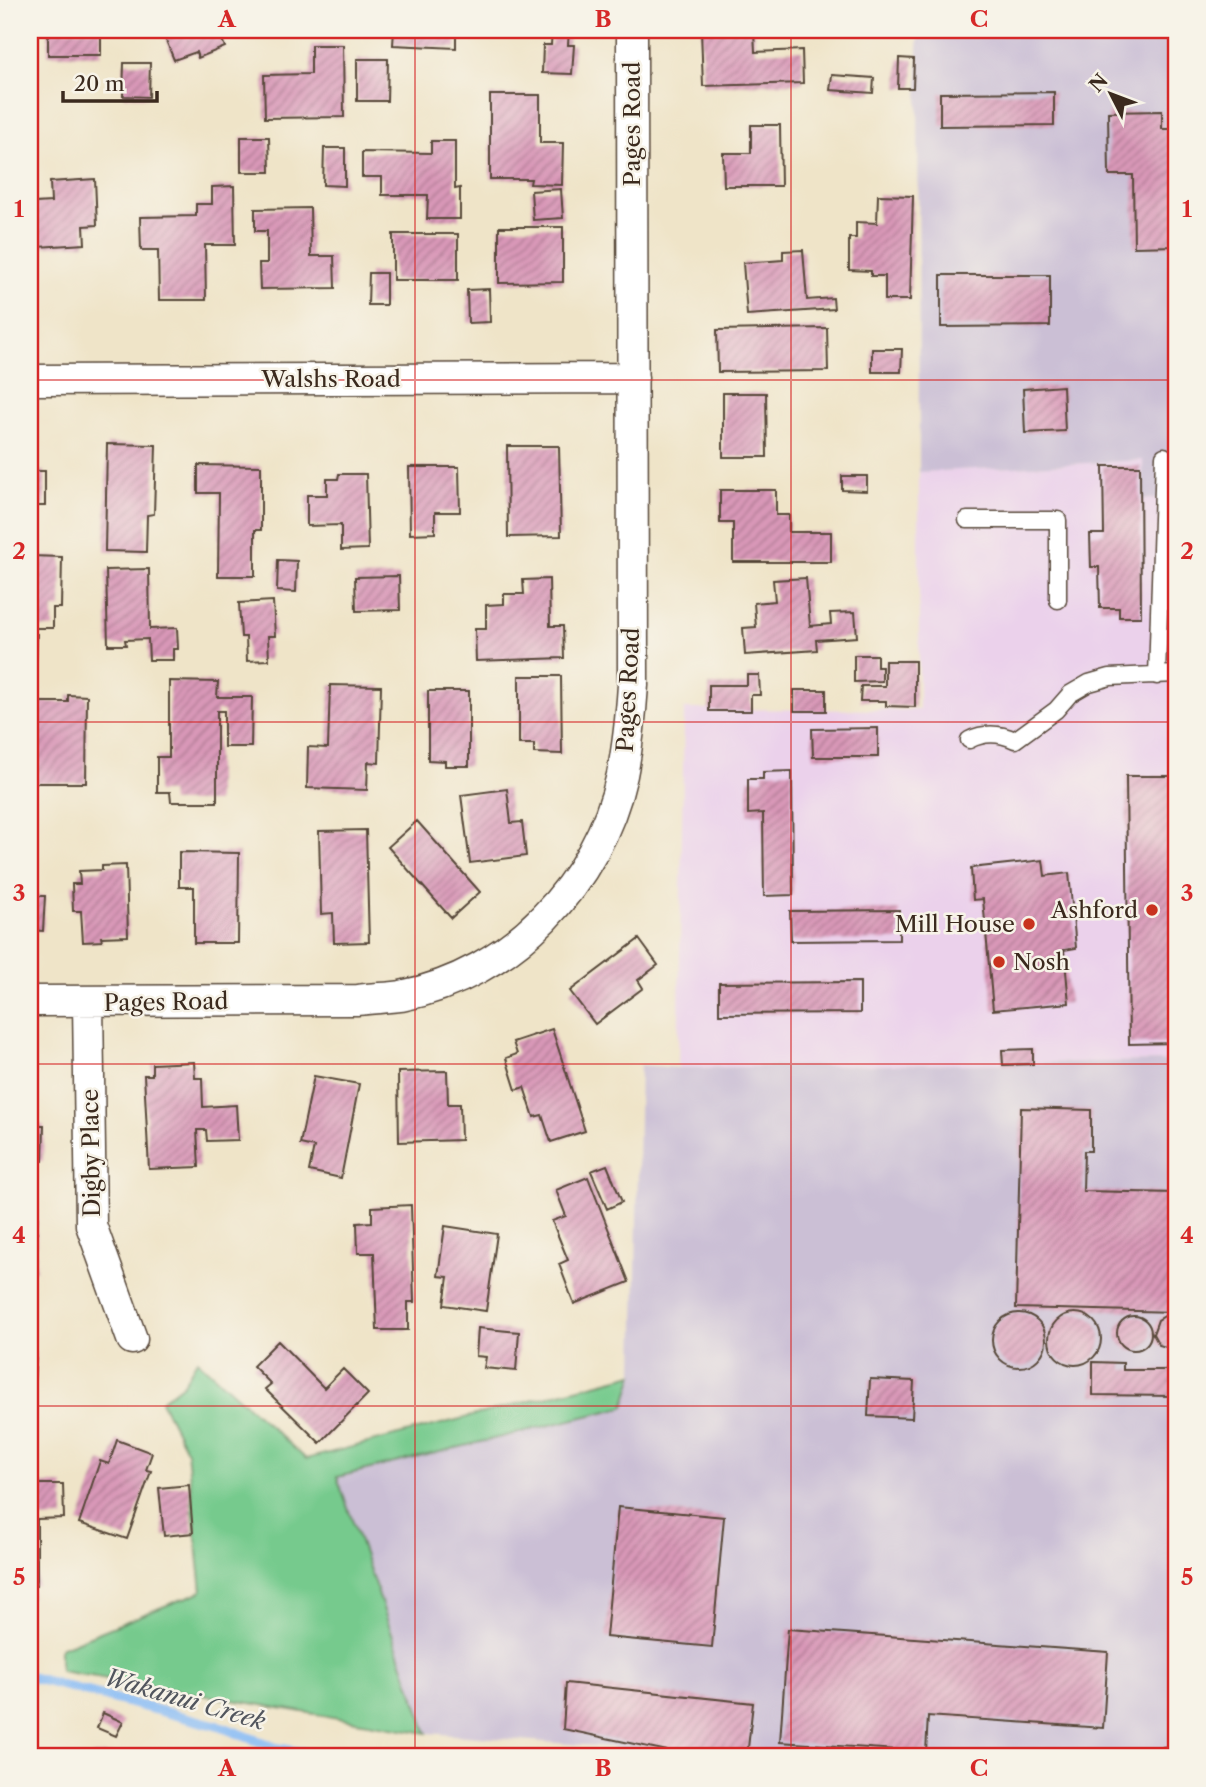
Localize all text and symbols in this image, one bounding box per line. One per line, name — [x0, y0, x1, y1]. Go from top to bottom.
text: A — [217, 5, 237, 33]
text: B — [594, 5, 612, 33]
text: C — [970, 5, 988, 33]
scale bar — [63, 60, 158, 104]
north arrow — [1076, 60, 1146, 130]
street label: Pages Road — [618, 62, 646, 186]
text: N — [1085, 69, 1113, 97]
text: 20 m — [74, 71, 125, 96]
text: 1 — [14, 195, 25, 223]
text: 1 — [1182, 195, 1193, 223]
street label: Walshs Road — [260, 365, 401, 393]
text: 2 — [12, 537, 26, 565]
text: 2 — [1180, 537, 1194, 565]
street label: Pages Road — [611, 627, 645, 753]
text: 3 — [13, 879, 26, 907]
text: 3 — [1181, 879, 1194, 907]
place label: Ashford — [1050, 896, 1138, 924]
marker: Ashford — [1144, 902, 1160, 918]
place label: Mill House — [895, 910, 1015, 938]
marker: Mill House — [1021, 916, 1037, 932]
place label: Nosh — [1013, 948, 1070, 976]
marker: Nosh — [991, 954, 1007, 970]
street label: Pages Road — [103, 987, 229, 1017]
street label: Digby Place — [76, 1089, 106, 1217]
text: 4 — [12, 1221, 26, 1249]
text: 4 — [1180, 1221, 1194, 1249]
text: 5 — [13, 1563, 25, 1591]
text: 5 — [1181, 1563, 1193, 1591]
water label: Wakanui Creek — [101, 1662, 269, 1736]
text: A — [217, 1754, 237, 1782]
text: B — [594, 1754, 612, 1782]
text: C — [970, 1754, 988, 1782]

